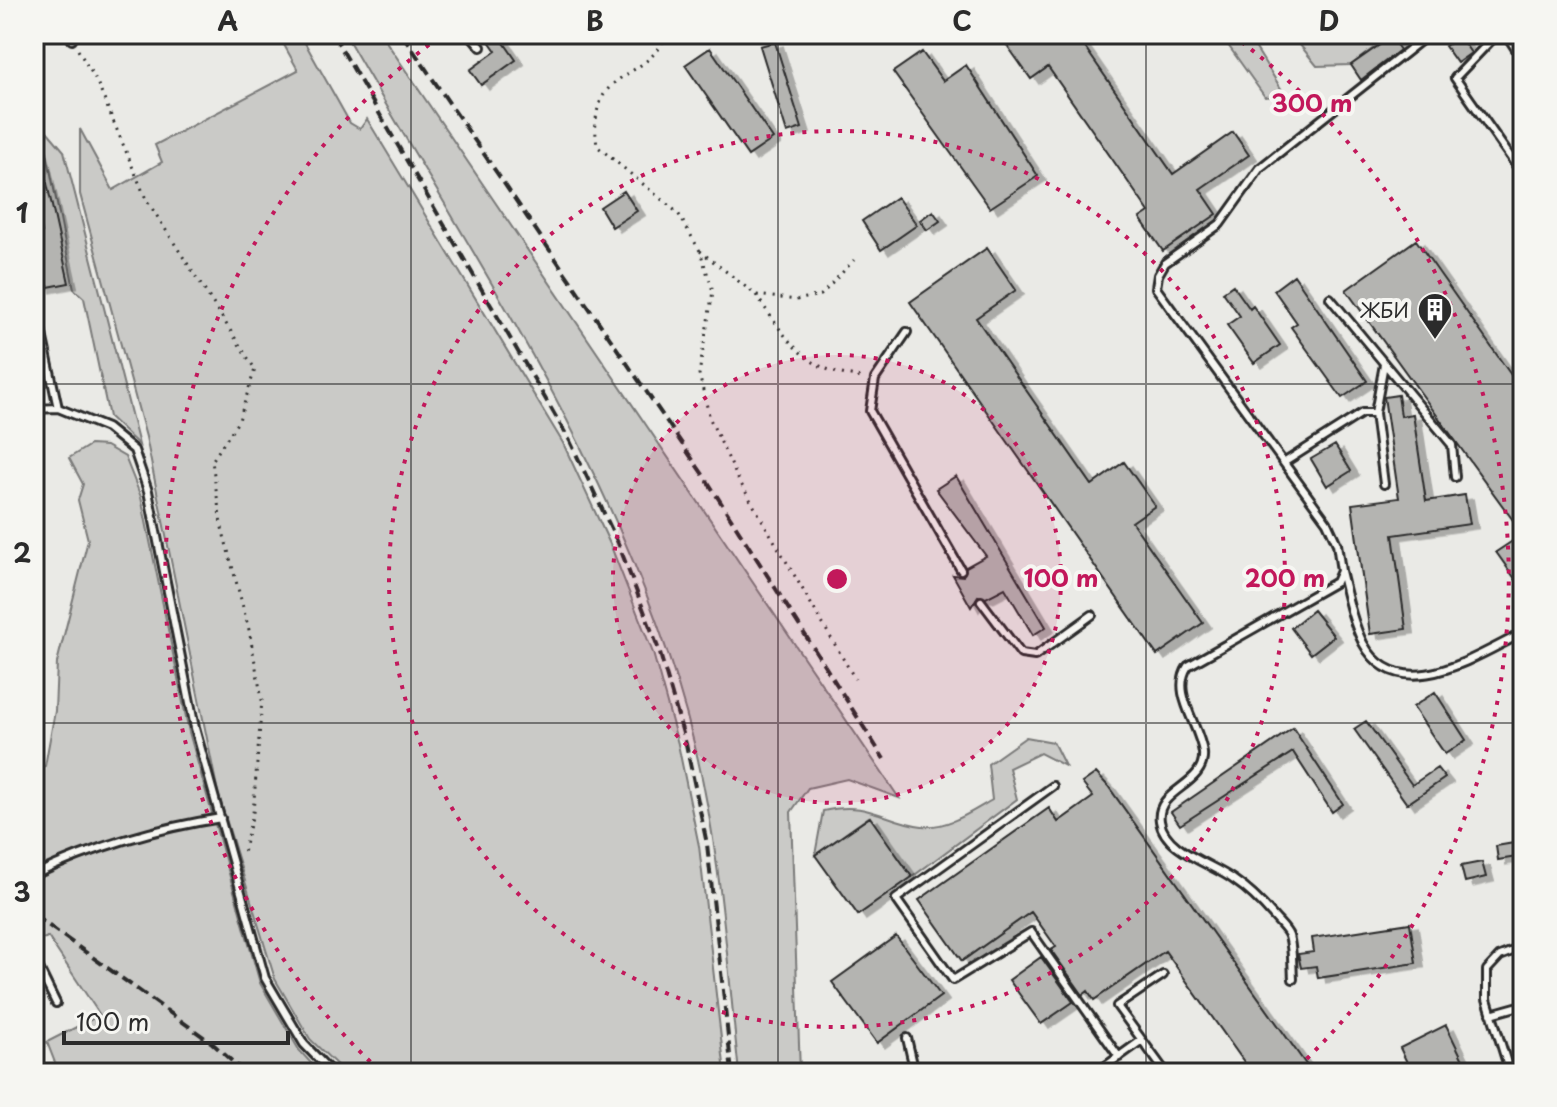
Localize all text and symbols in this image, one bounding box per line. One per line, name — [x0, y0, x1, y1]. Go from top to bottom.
text: A — [218, 1, 238, 40]
text: B — [586, 1, 604, 40]
text: C — [952, 1, 972, 40]
text: D — [1319, 1, 1339, 40]
text: 300 m — [1271, 84, 1353, 120]
text: 1 — [16, 193, 28, 232]
building icon: ЖБИ — [1416, 291, 1454, 341]
place label: ЖБИ — [1359, 295, 1409, 325]
text: 2 — [13, 533, 31, 572]
text: 100 m — [1024, 559, 1098, 595]
text: 200 m — [1245, 559, 1325, 595]
centre of rings — [823, 565, 851, 593]
text: 3 — [13, 872, 31, 911]
scale bar — [64, 995, 288, 1045]
text: 100 m — [76, 1003, 149, 1039]

